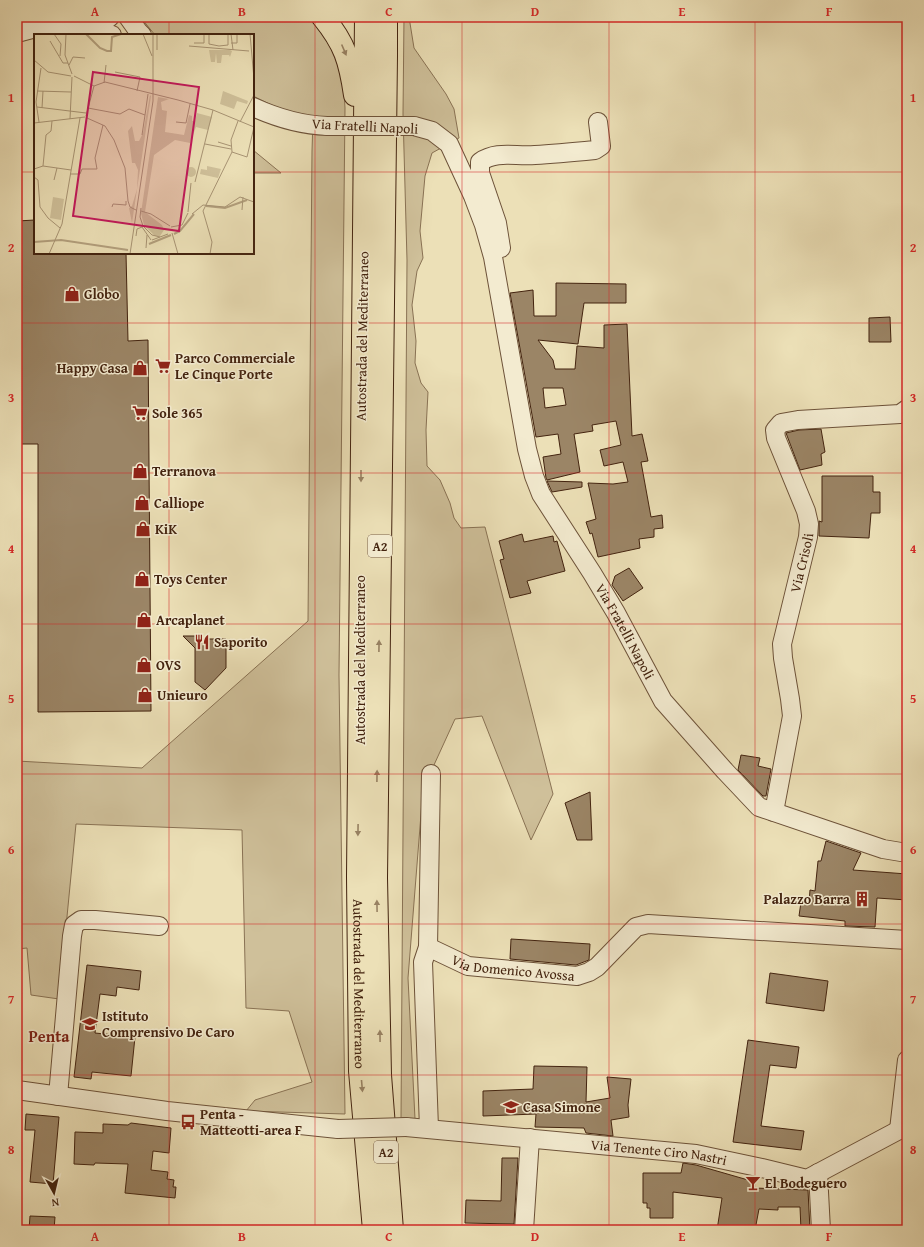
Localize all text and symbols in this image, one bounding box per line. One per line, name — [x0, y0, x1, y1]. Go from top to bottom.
text: A — [91, 2, 100, 21]
text: B — [238, 2, 246, 21]
text: C — [385, 2, 393, 21]
text: D — [531, 2, 539, 21]
text: E — [679, 2, 686, 21]
text: F — [826, 2, 833, 21]
inset map — [34, 34, 254, 254]
one-way arrow — [341, 44, 347, 56]
text: 1 — [8, 88, 14, 107]
text: 1 — [910, 88, 916, 107]
street label: Via Fratelli Napoli — [311, 113, 419, 139]
text: 2 — [8, 238, 15, 257]
text: 2 — [910, 238, 917, 257]
street label: Autostrada del Mediterraneo — [351, 251, 373, 421]
place label: Globo — [84, 284, 120, 304]
shop icon: Globo — [63, 285, 81, 303]
place label: Parco Commerciale Le Cinque Porte — [175, 348, 295, 384]
supermarket icon: Parco Commerciale Le Cinque Porte — [154, 357, 172, 375]
place label: Happy Casa — [57, 358, 129, 378]
shop icon: Happy Casa — [131, 359, 149, 377]
text: 3 — [8, 388, 14, 407]
text: 3 — [910, 388, 916, 407]
place label: Sole 365 — [152, 403, 203, 423]
supermarket icon: Sole 365 — [131, 404, 149, 422]
place label: Terranova — [152, 461, 217, 481]
shop icon: Terranova — [131, 462, 149, 480]
one-way arrow — [358, 470, 364, 483]
place label: Calliope — [154, 493, 205, 513]
shop icon: Calliope — [133, 494, 151, 512]
place label: KiK — [155, 519, 177, 539]
shop icon: KiK — [134, 520, 152, 538]
street label: Via Crisoli — [785, 532, 818, 595]
road number: A2 — [368, 535, 392, 557]
text: 4 — [8, 539, 15, 558]
text: 4 — [910, 539, 917, 558]
place label: Toys Center — [154, 569, 228, 589]
shop icon: Toys Center — [133, 570, 151, 588]
street label: Autostrada del Mediterraneo — [350, 575, 370, 745]
street label: Via Fratelli Napoli — [591, 580, 660, 683]
place label: Arcaplanet — [156, 610, 225, 630]
shop icon: Arcaplanet — [135, 611, 153, 629]
place label: Saporito — [214, 632, 268, 652]
restaurant icon: Saporito — [193, 633, 211, 651]
one-way arrow — [376, 639, 382, 652]
place label: OVS — [156, 655, 181, 675]
shop icon: OVS — [135, 656, 153, 674]
place label: Unieuro — [157, 685, 208, 705]
shop icon: Unieuro — [136, 686, 154, 704]
text: 5 — [8, 689, 15, 708]
text: 5 — [910, 689, 917, 708]
one-way arrow — [374, 769, 380, 782]
one-way arrow — [355, 824, 361, 837]
text: 6 — [8, 840, 15, 859]
text: 6 — [910, 840, 917, 859]
place label: Palazzo Barra — [764, 889, 851, 909]
building icon: Palazzo Barra — [853, 890, 871, 908]
street label: Autostrada del Mediterraneo — [348, 899, 370, 1069]
one-way arrow — [374, 899, 380, 912]
street label: Via Domenico Avossa — [448, 950, 576, 986]
text: 7 — [8, 990, 15, 1009]
text: 7 — [910, 990, 917, 1009]
place label: Istituto Comprensivo De Caro — [102, 1006, 235, 1042]
school or university icon: Istituto Comprensivo De Caro — [81, 1015, 99, 1033]
district label: Penta — [29, 1024, 70, 1048]
one-way arrow — [376, 1030, 383, 1042]
one-way arrow — [358, 1080, 365, 1092]
place label: Casa Simone — [523, 1097, 601, 1117]
school or university icon: Casa Simone — [502, 1098, 520, 1116]
place label: Penta - Matteotti-area F — [200, 1104, 302, 1140]
bus stop icon: Penta - Matteotti-area F — [179, 1113, 197, 1131]
street label: Via Tenente Ciro Nastri — [590, 1134, 729, 1170]
text: 8 — [8, 1140, 15, 1159]
text: 8 — [910, 1140, 917, 1159]
road number: A2 — [374, 1141, 398, 1163]
north arrow — [34, 1173, 74, 1213]
place label: El Bodeguero — [765, 1173, 847, 1193]
bar icon: El Bodeguero — [744, 1174, 762, 1192]
text: N — [50, 1194, 60, 1211]
text: A — [91, 1227, 100, 1246]
text: B — [238, 1227, 246, 1246]
text: C — [385, 1227, 393, 1246]
text: D — [531, 1227, 539, 1246]
text: E — [679, 1227, 686, 1246]
text: F — [826, 1227, 833, 1246]

